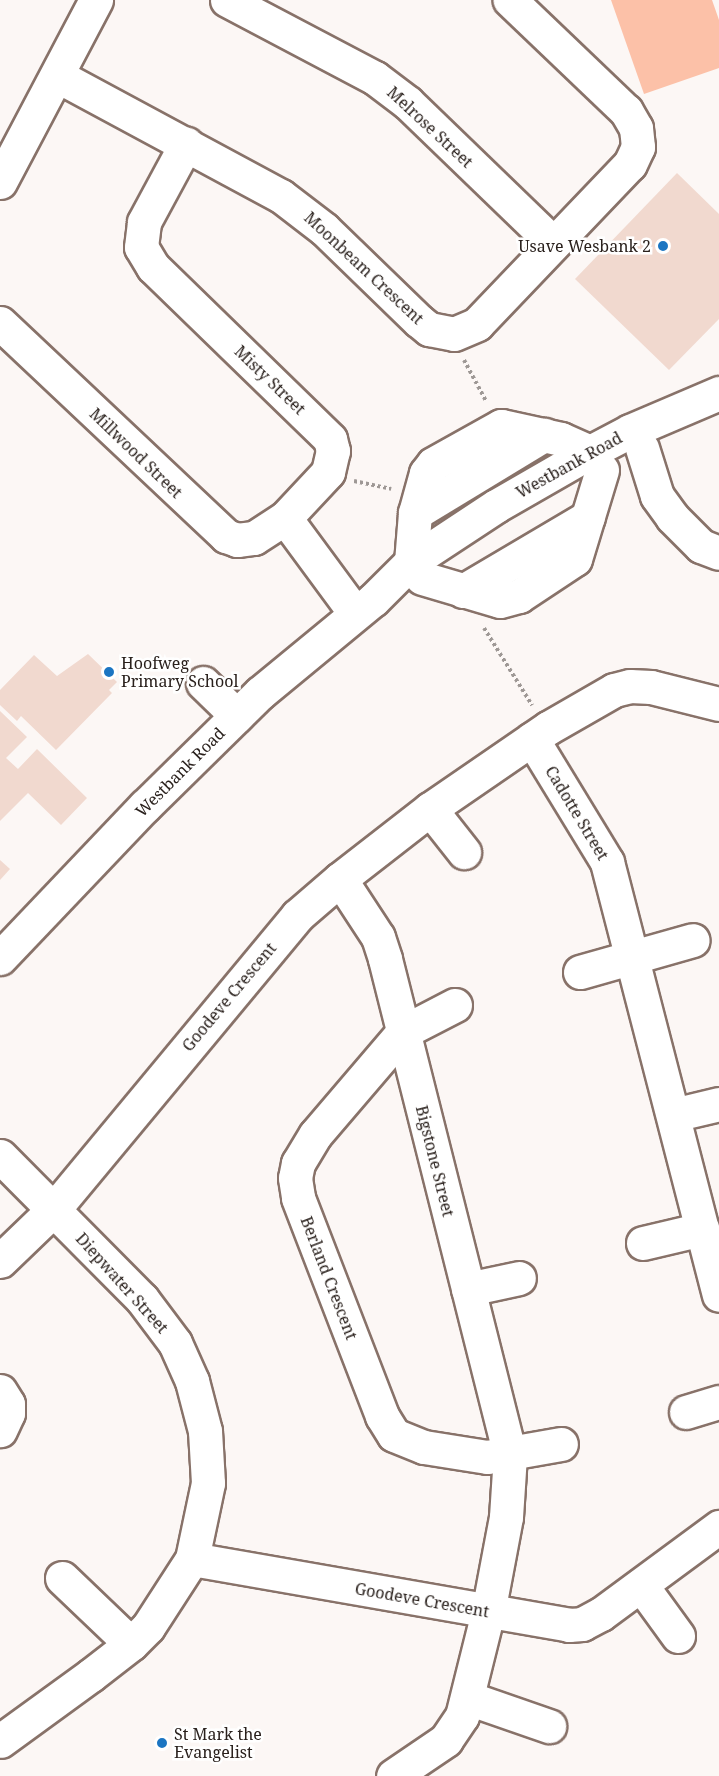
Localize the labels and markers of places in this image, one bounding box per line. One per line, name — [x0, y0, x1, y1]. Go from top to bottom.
place label: Usave Wesbank 2 — [518, 236, 651, 256]
marker: Usave Wesbank 2 — [656, 239, 670, 253]
place label: Hoofweg Primary School — [121, 653, 238, 691]
marker: Hoofweg Primary School — [102, 665, 116, 679]
place label: St Mark the Evangelist — [174, 1724, 262, 1762]
marker: St Mark the Evangelist — [155, 1736, 169, 1750]

